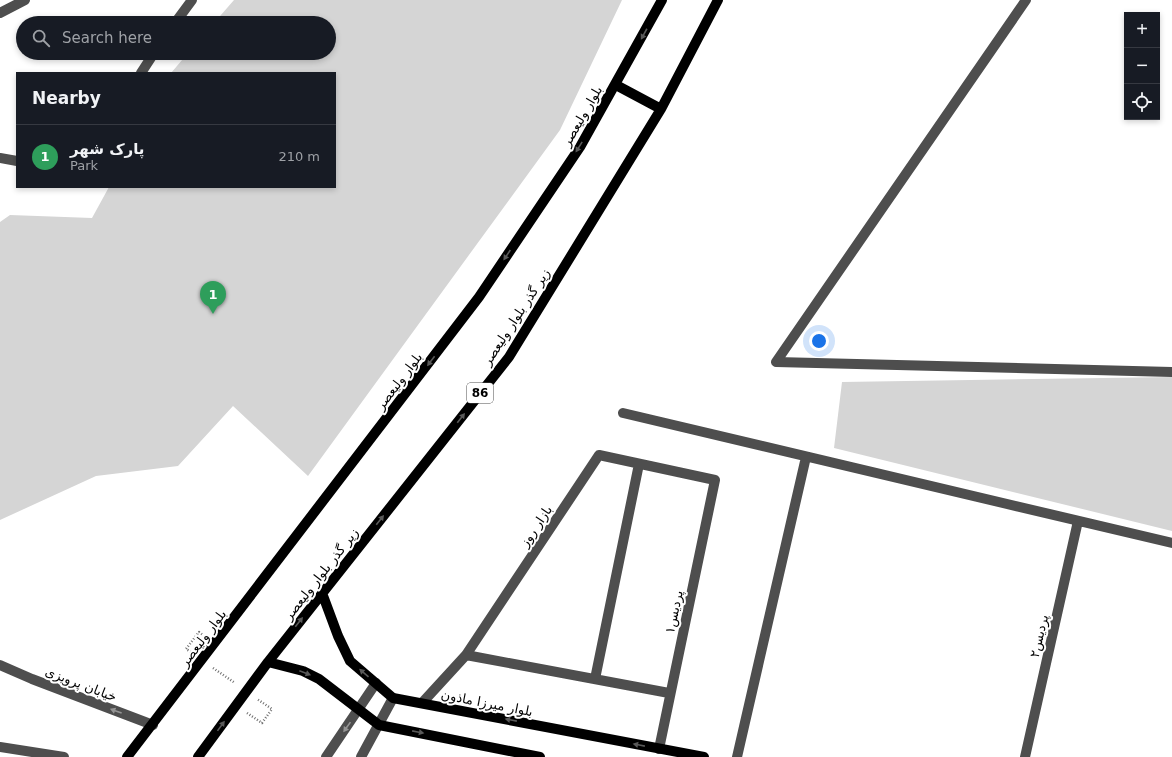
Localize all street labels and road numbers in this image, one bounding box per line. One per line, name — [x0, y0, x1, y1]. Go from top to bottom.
street label: بلوار ولیعصر — [558, 83, 606, 150]
street label: زیر گذر بلوار ولیعصر — [479, 266, 554, 370]
street label: بلوار ولیعصر — [372, 350, 426, 414]
road number: 86 — [467, 383, 493, 403]
street label: بازار روز — [516, 502, 556, 551]
street label: زیر گذر بلوار ولیعصر — [280, 525, 362, 624]
street label: پردیس۱ — [662, 589, 687, 635]
street label: بلوار ولیعصر — [176, 607, 230, 671]
street label: پردیس۲ — [1027, 613, 1052, 659]
street label: خیابان پرویزی — [43, 664, 119, 705]
street label: بلوار میرزا ماذون — [440, 687, 534, 720]

